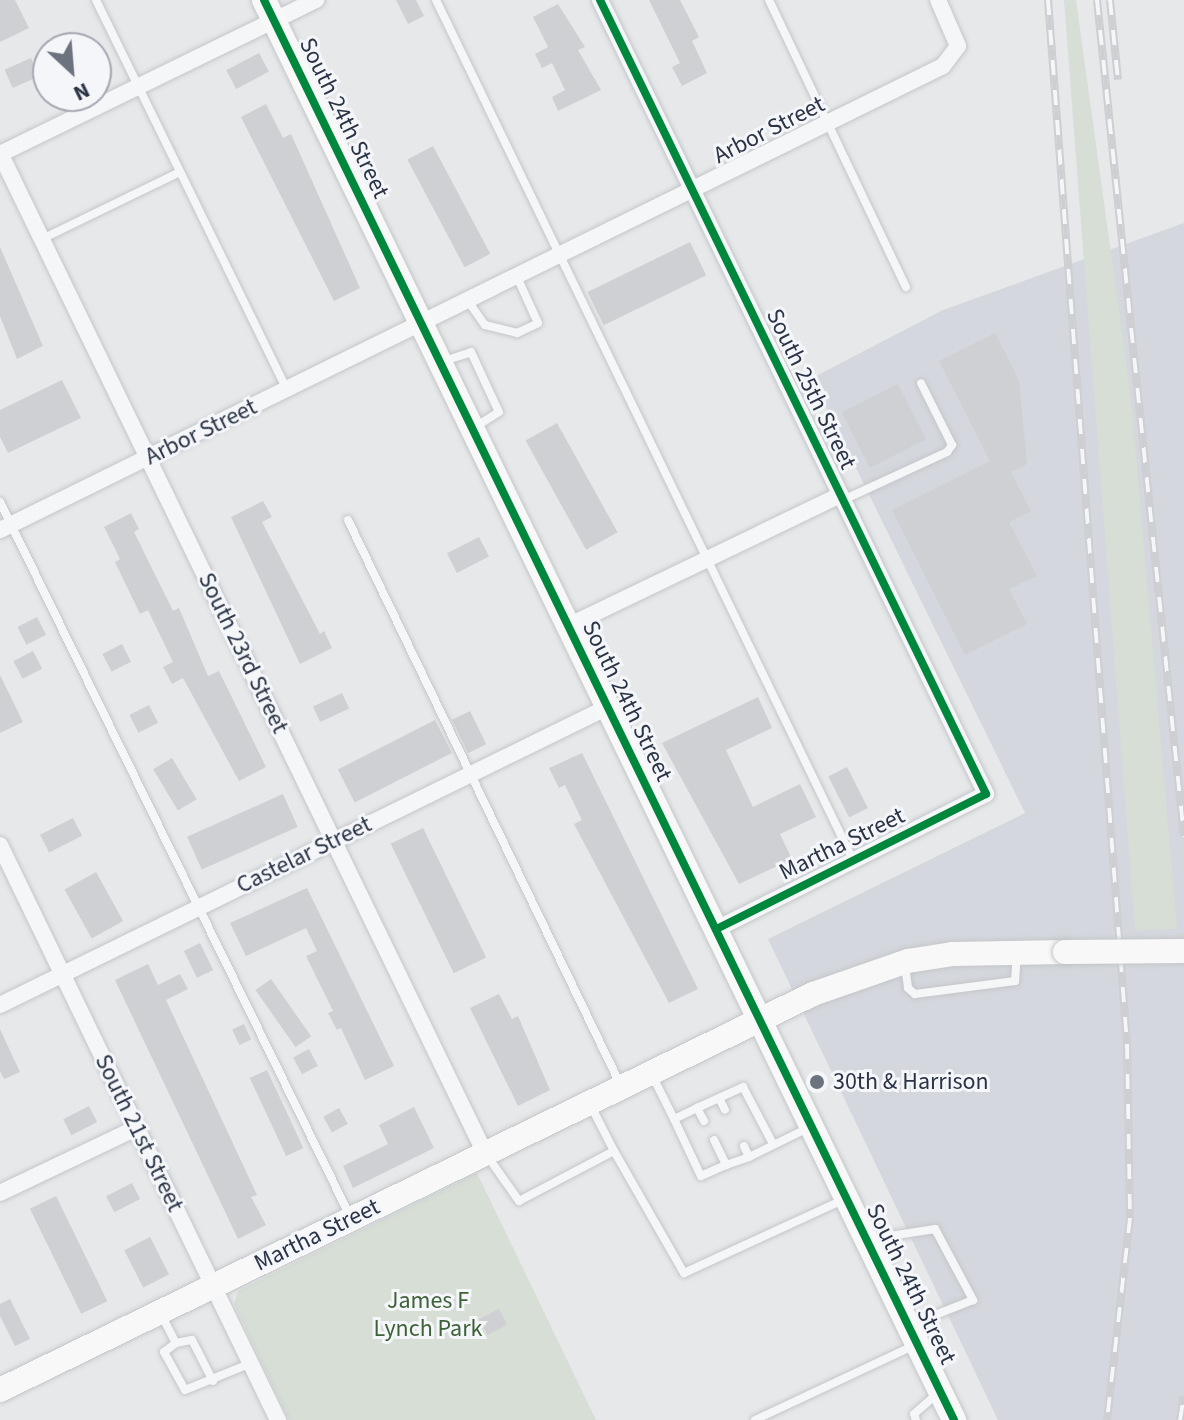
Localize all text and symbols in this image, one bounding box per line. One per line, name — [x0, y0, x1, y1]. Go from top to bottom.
north arrow — [32, 32, 112, 112]
street label: South 24th Street — [293, 33, 395, 203]
text: N — [68, 74, 95, 109]
street label: Arbor Street — [709, 90, 829, 170]
street label: South 25th Street — [760, 304, 862, 474]
street label: Arbor Street — [140, 393, 262, 471]
street label: South 23rd Street — [192, 568, 294, 738]
street label: South 24th Street — [576, 616, 678, 786]
street label: Martha Street — [775, 801, 909, 887]
street label: Castelar Street — [232, 810, 376, 900]
street label: South 21st Street — [89, 1050, 189, 1216]
place label: 30th & Harrison — [833, 1068, 989, 1096]
marker: 30th & Harrison — [808, 1073, 826, 1091]
street label: Martha Street — [250, 1192, 384, 1278]
street label: South 24th Street — [860, 1199, 962, 1369]
park label: James F Lynch Park — [374, 1287, 482, 1343]

